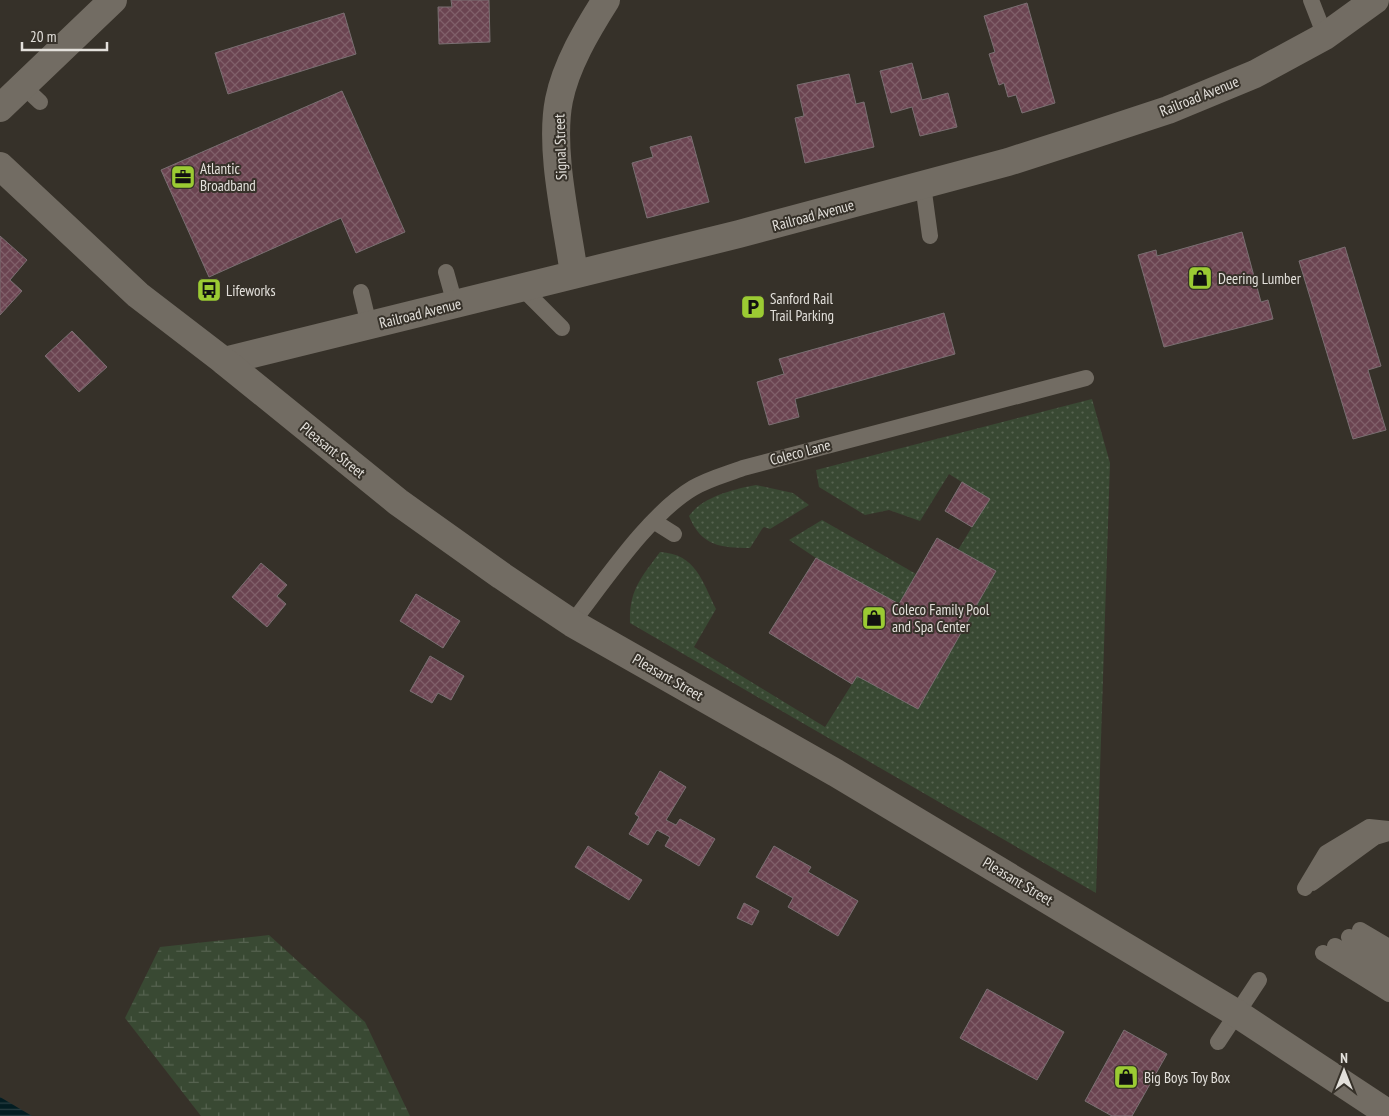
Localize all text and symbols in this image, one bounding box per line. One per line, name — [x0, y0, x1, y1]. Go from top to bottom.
scale bar — [22, 20, 108, 52]
text: 20 m — [30, 27, 56, 46]
street label: Railroad Avenue — [1157, 72, 1241, 120]
street label: Signal Street — [549, 113, 571, 181]
place label: Atlantic Broadband — [200, 159, 256, 195]
office icon: Atlantic Broadband — [170, 164, 196, 190]
street label: Railroad Avenue — [770, 195, 856, 235]
shop icon: Deering Lumber — [1187, 265, 1213, 291]
place label: Deering Lumber — [1218, 269, 1302, 288]
bus stop icon: Lifeworks — [196, 277, 222, 303]
place label: Lifeworks — [226, 281, 276, 300]
place label: Sanford Rail Trail Parking — [770, 289, 834, 325]
street label: Railroad Avenue — [377, 294, 463, 332]
parking icon: Sanford Rail Trail Parking — [740, 294, 766, 320]
street label: Pleasant Street — [297, 418, 369, 482]
street label: Coleco Lane — [768, 435, 832, 469]
place label: Coleco Family Pool and Spa Center — [892, 600, 990, 636]
shop icon: Coleco Family Pool and Spa Center — [861, 605, 887, 631]
street label: Pleasant Street — [629, 649, 707, 705]
street label: Pleasant Street — [979, 853, 1057, 909]
north arrow — [1319, 1046, 1369, 1096]
text: N — [1340, 1049, 1348, 1067]
shop icon: Big Boys Toy Box — [1113, 1064, 1139, 1090]
place label: Big Boys Toy Box — [1144, 1068, 1230, 1087]

